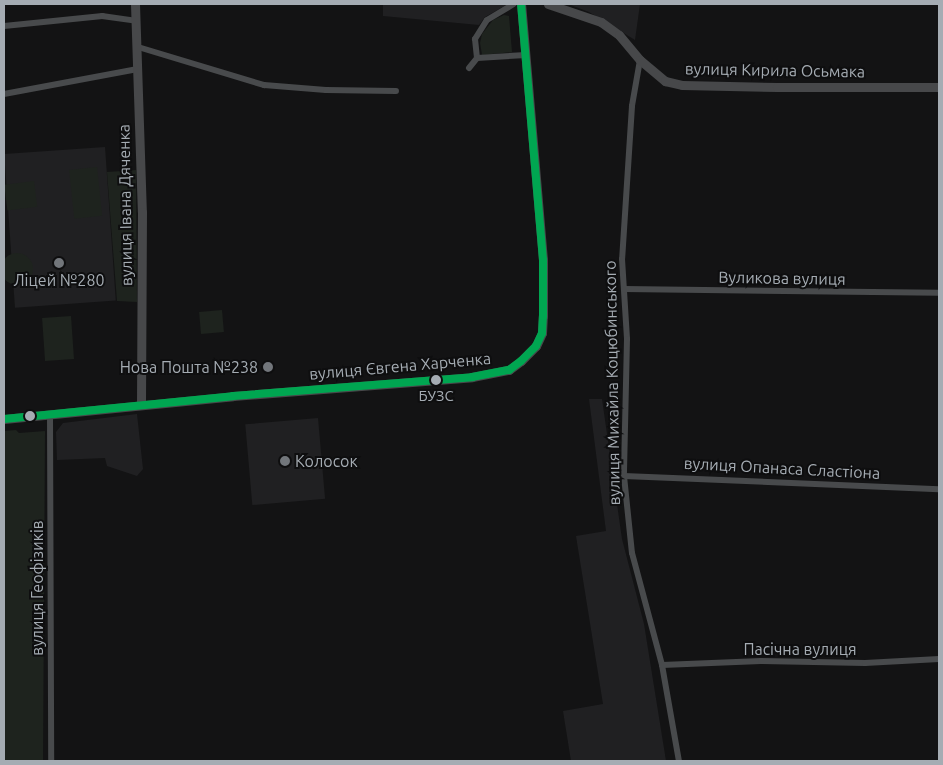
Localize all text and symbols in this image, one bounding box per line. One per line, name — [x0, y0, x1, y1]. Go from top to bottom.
street label: вулиця Кирила Осьмака — [685, 59, 865, 81]
street label: вулиця Івана Дяченка — [114, 124, 136, 286]
marker: Ліцей №280 — [53, 257, 65, 269]
street label: вулиця Михайла Коцюбинського — [600, 260, 624, 506]
street label: Вуликова вулиця — [718, 267, 846, 289]
place label: Ліцей №280 — [14, 270, 104, 290]
street label: вулиця Євгена Харченка — [308, 348, 492, 384]
place label: Нова Пошта №238 — [120, 357, 258, 377]
marker: Нова Пошта №238 — [262, 361, 274, 373]
marker: БУЗС — [431, 375, 441, 385]
place label: БУЗС — [418, 387, 454, 405]
unlabelled marker — [25, 411, 35, 421]
place label: Колосок — [295, 451, 358, 471]
street label: вулиця Опанаса Сластіона — [683, 453, 881, 483]
marker: Колосок — [279, 455, 291, 467]
street label: вулиця Геофізиків — [27, 520, 47, 656]
street label: Пасічна вулиця — [743, 639, 857, 659]

